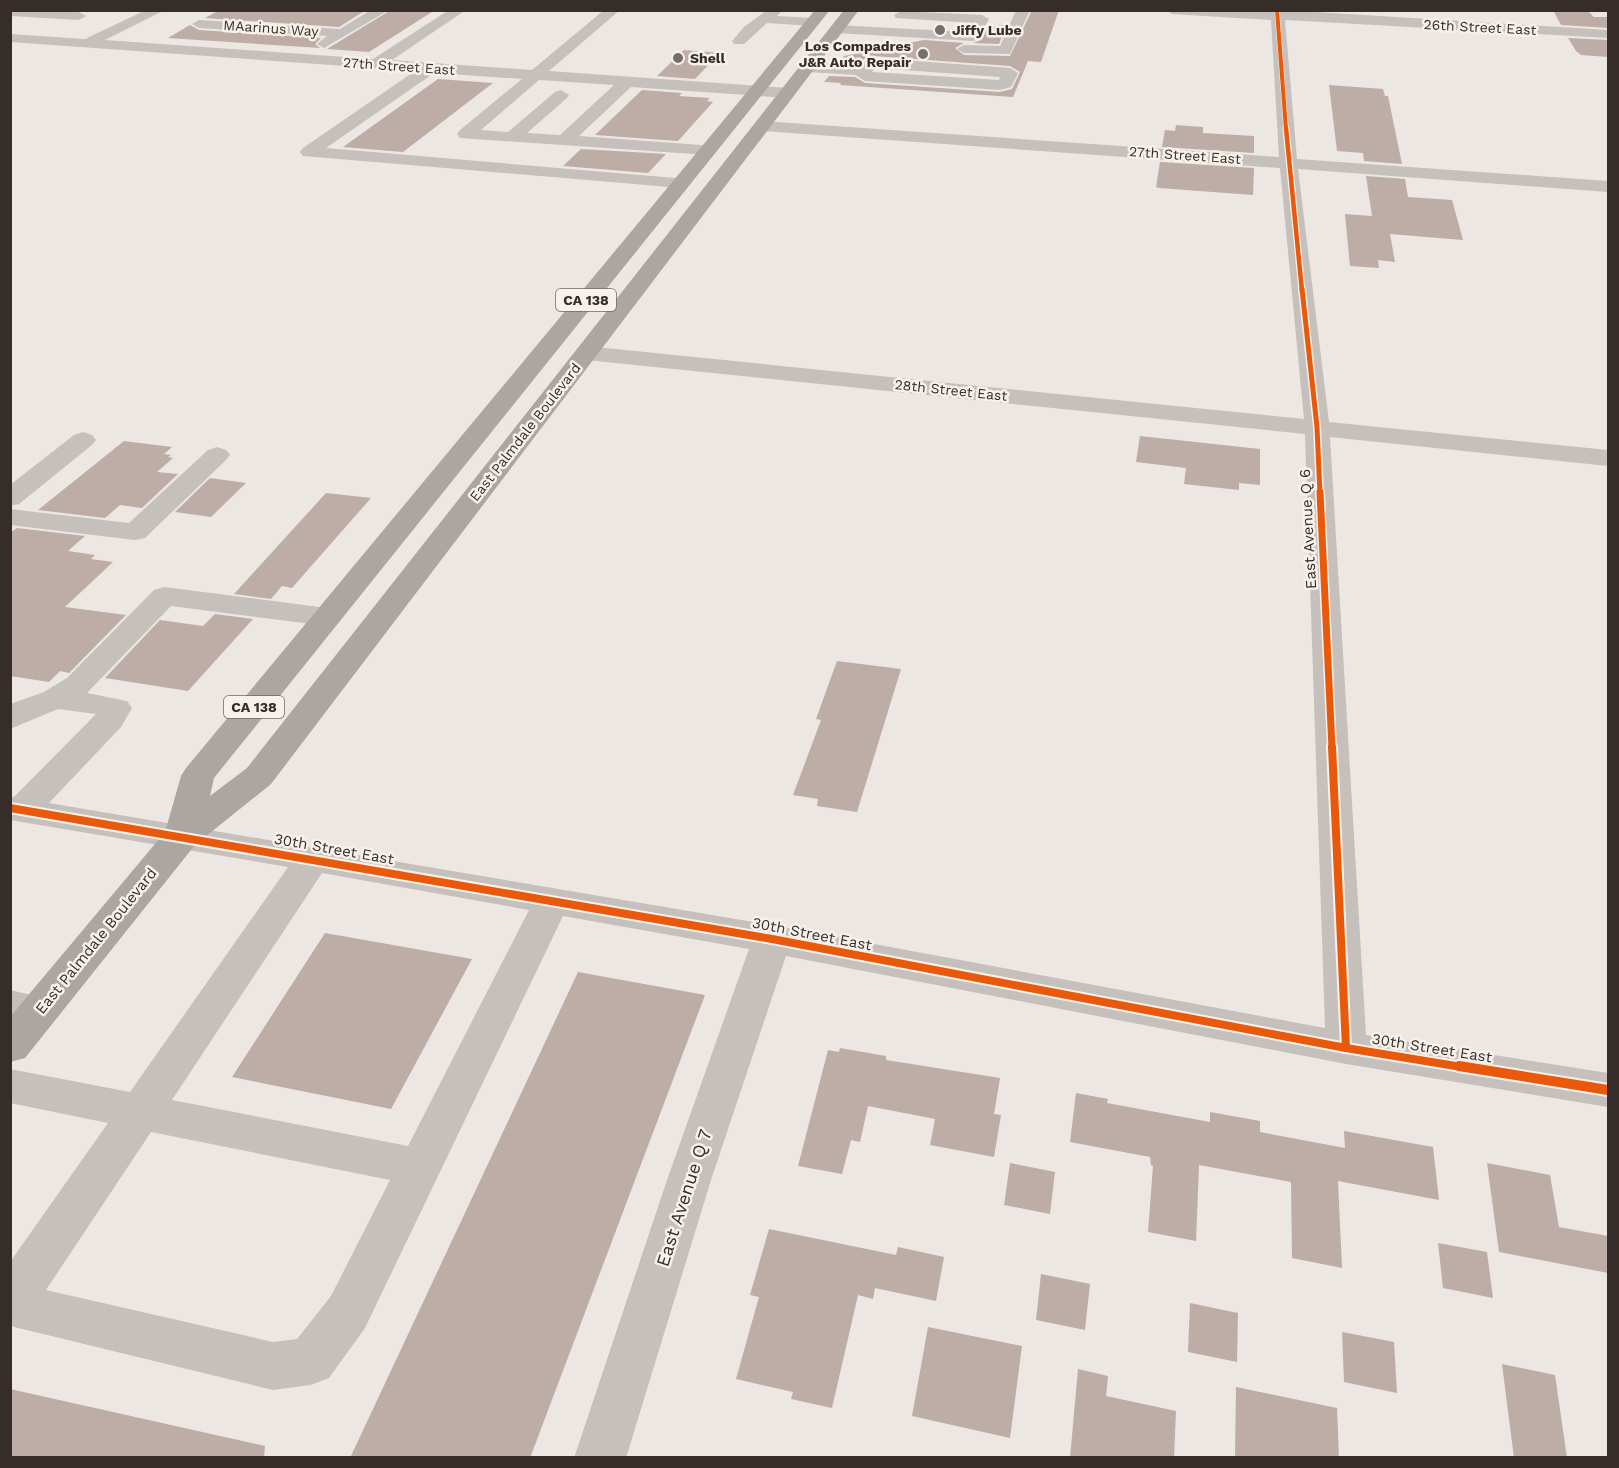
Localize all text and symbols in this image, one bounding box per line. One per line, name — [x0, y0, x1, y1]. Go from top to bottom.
street label: 26th Street East — [1423, 16, 1537, 38]
street label: MAarinus Way — [223, 17, 320, 39]
place label: Jiffy Lube — [952, 22, 1022, 38]
marker: Jiffy Lube — [933, 23, 947, 37]
place label: Los Compadres J&R Auto Repair — [799, 38, 912, 70]
marker: Los Compadres J&R Auto Repair — [916, 47, 930, 61]
place label: Shell — [690, 50, 725, 66]
marker: Shell — [671, 51, 685, 65]
street label: 27th Street East — [343, 54, 456, 78]
street label: 27th Street East — [1129, 143, 1242, 167]
road number: CA 138 — [556, 289, 616, 311]
street label: East Palmdale Boulevard — [466, 360, 584, 504]
street label: 28th Street East — [894, 376, 1008, 404]
street label: East Avenue Q 6 — [1296, 468, 1320, 590]
road number: CA 138 — [224, 696, 284, 718]
street label: 30th Street East — [273, 830, 396, 869]
street label: East Palmdale Boulevard — [32, 864, 160, 1018]
street label: 30th Street East — [751, 914, 874, 955]
street label: 30th Street East — [1371, 1030, 1494, 1066]
street label: East Avenue Q 7 — [651, 1127, 716, 1269]

